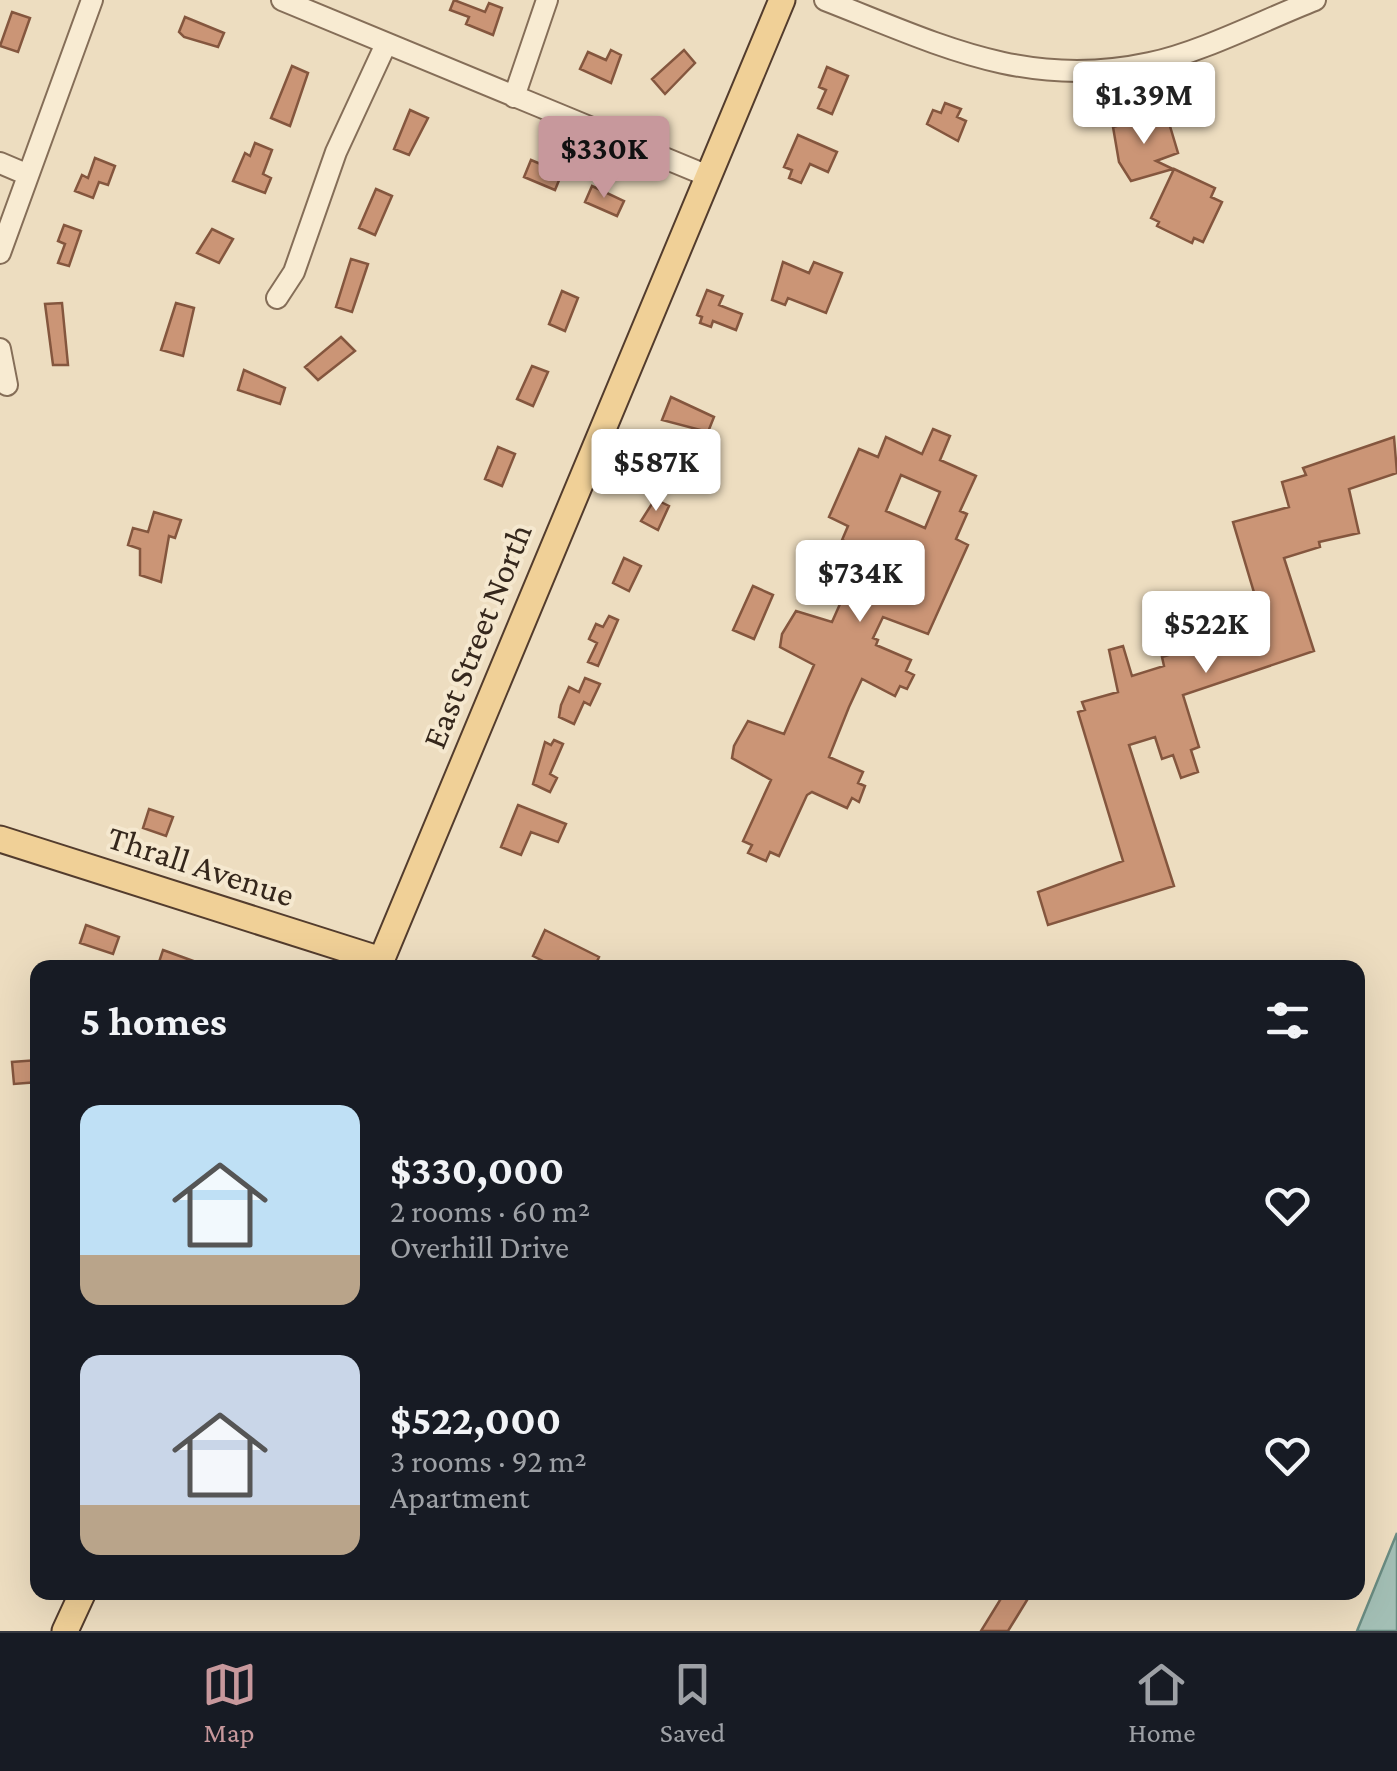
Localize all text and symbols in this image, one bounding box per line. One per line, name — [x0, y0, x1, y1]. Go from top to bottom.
pin: $1.39M — [1063, 62, 1225, 147]
text: $1.39M — [1095, 76, 1193, 112]
pin: $330K — [534, 116, 674, 201]
text: $330K — [561, 130, 647, 166]
pin: $587K — [586, 429, 726, 514]
text: $587K — [614, 443, 699, 479]
street label: East Street North — [414, 518, 540, 754]
pin: $734K — [790, 540, 930, 625]
text: $734K — [818, 554, 902, 590]
pin: $522K — [1136, 591, 1276, 676]
text: $522K — [1164, 605, 1248, 641]
street label: Thrall Avenue — [103, 818, 299, 914]
icon: filters — [1260, 993, 1315, 1048]
text: 5 homes — [80, 997, 227, 1044]
icon: home — [160, 1145, 280, 1265]
text: $330,000 — [390, 1146, 564, 1193]
icon: heart — [1260, 1178, 1315, 1233]
text: 2 rooms · 60 m² — [390, 1193, 590, 1229]
text: Overhill Drive — [390, 1229, 569, 1265]
icon: home — [160, 1395, 280, 1515]
text: $522,000 — [390, 1396, 561, 1443]
icon: heart — [1260, 1428, 1315, 1483]
text: 3 rooms · 92 m² — [390, 1443, 587, 1479]
text: Apartment — [390, 1479, 529, 1515]
tab: Map — [202, 1657, 257, 1748]
tab: Saved — [660, 1657, 725, 1748]
tab: Home — [1128, 1657, 1195, 1748]

